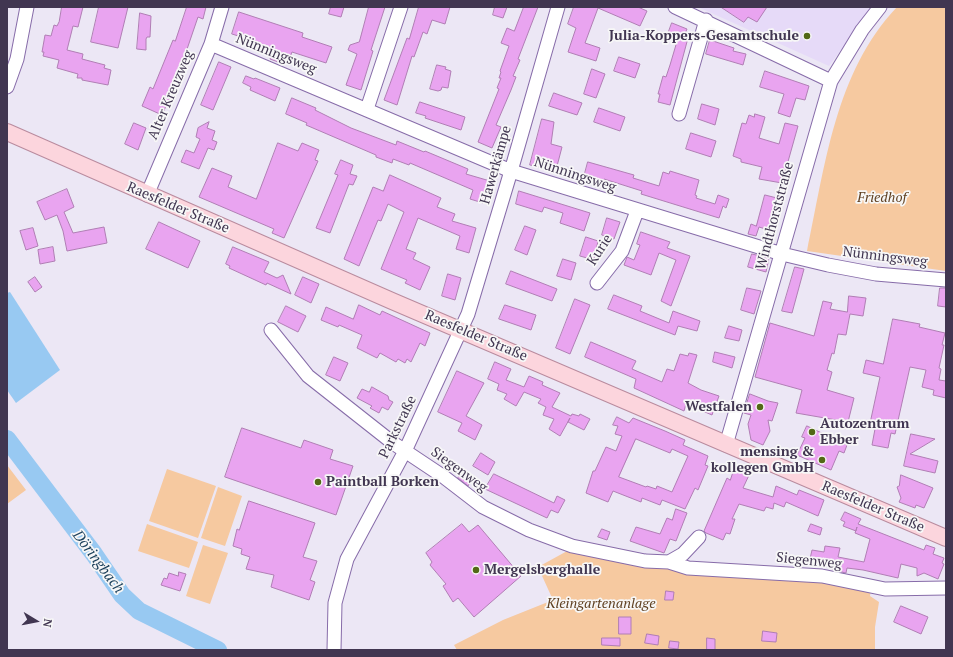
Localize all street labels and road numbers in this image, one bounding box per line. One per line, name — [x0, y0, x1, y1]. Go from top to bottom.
street label: Nünningsweg — [233, 30, 319, 78]
street label: Alter Kreuzweg — [145, 48, 197, 142]
street label: Hawerkämpe — [477, 124, 515, 206]
street label: Nünningsweg — [532, 154, 618, 196]
street label: Windthorststraße — [753, 160, 797, 272]
street label: Raesfelder Straße — [124, 179, 232, 237]
street label: Kurie — [584, 231, 616, 269]
street label: Nünningsweg — [842, 243, 928, 271]
street label: Raesfelder Straße — [422, 307, 530, 365]
street label: Parkstraße — [376, 393, 420, 461]
street label: Siegenweg — [427, 444, 491, 496]
street label: Raesfelder Straße — [819, 478, 927, 536]
street label: Siegenweg — [775, 549, 843, 573]

